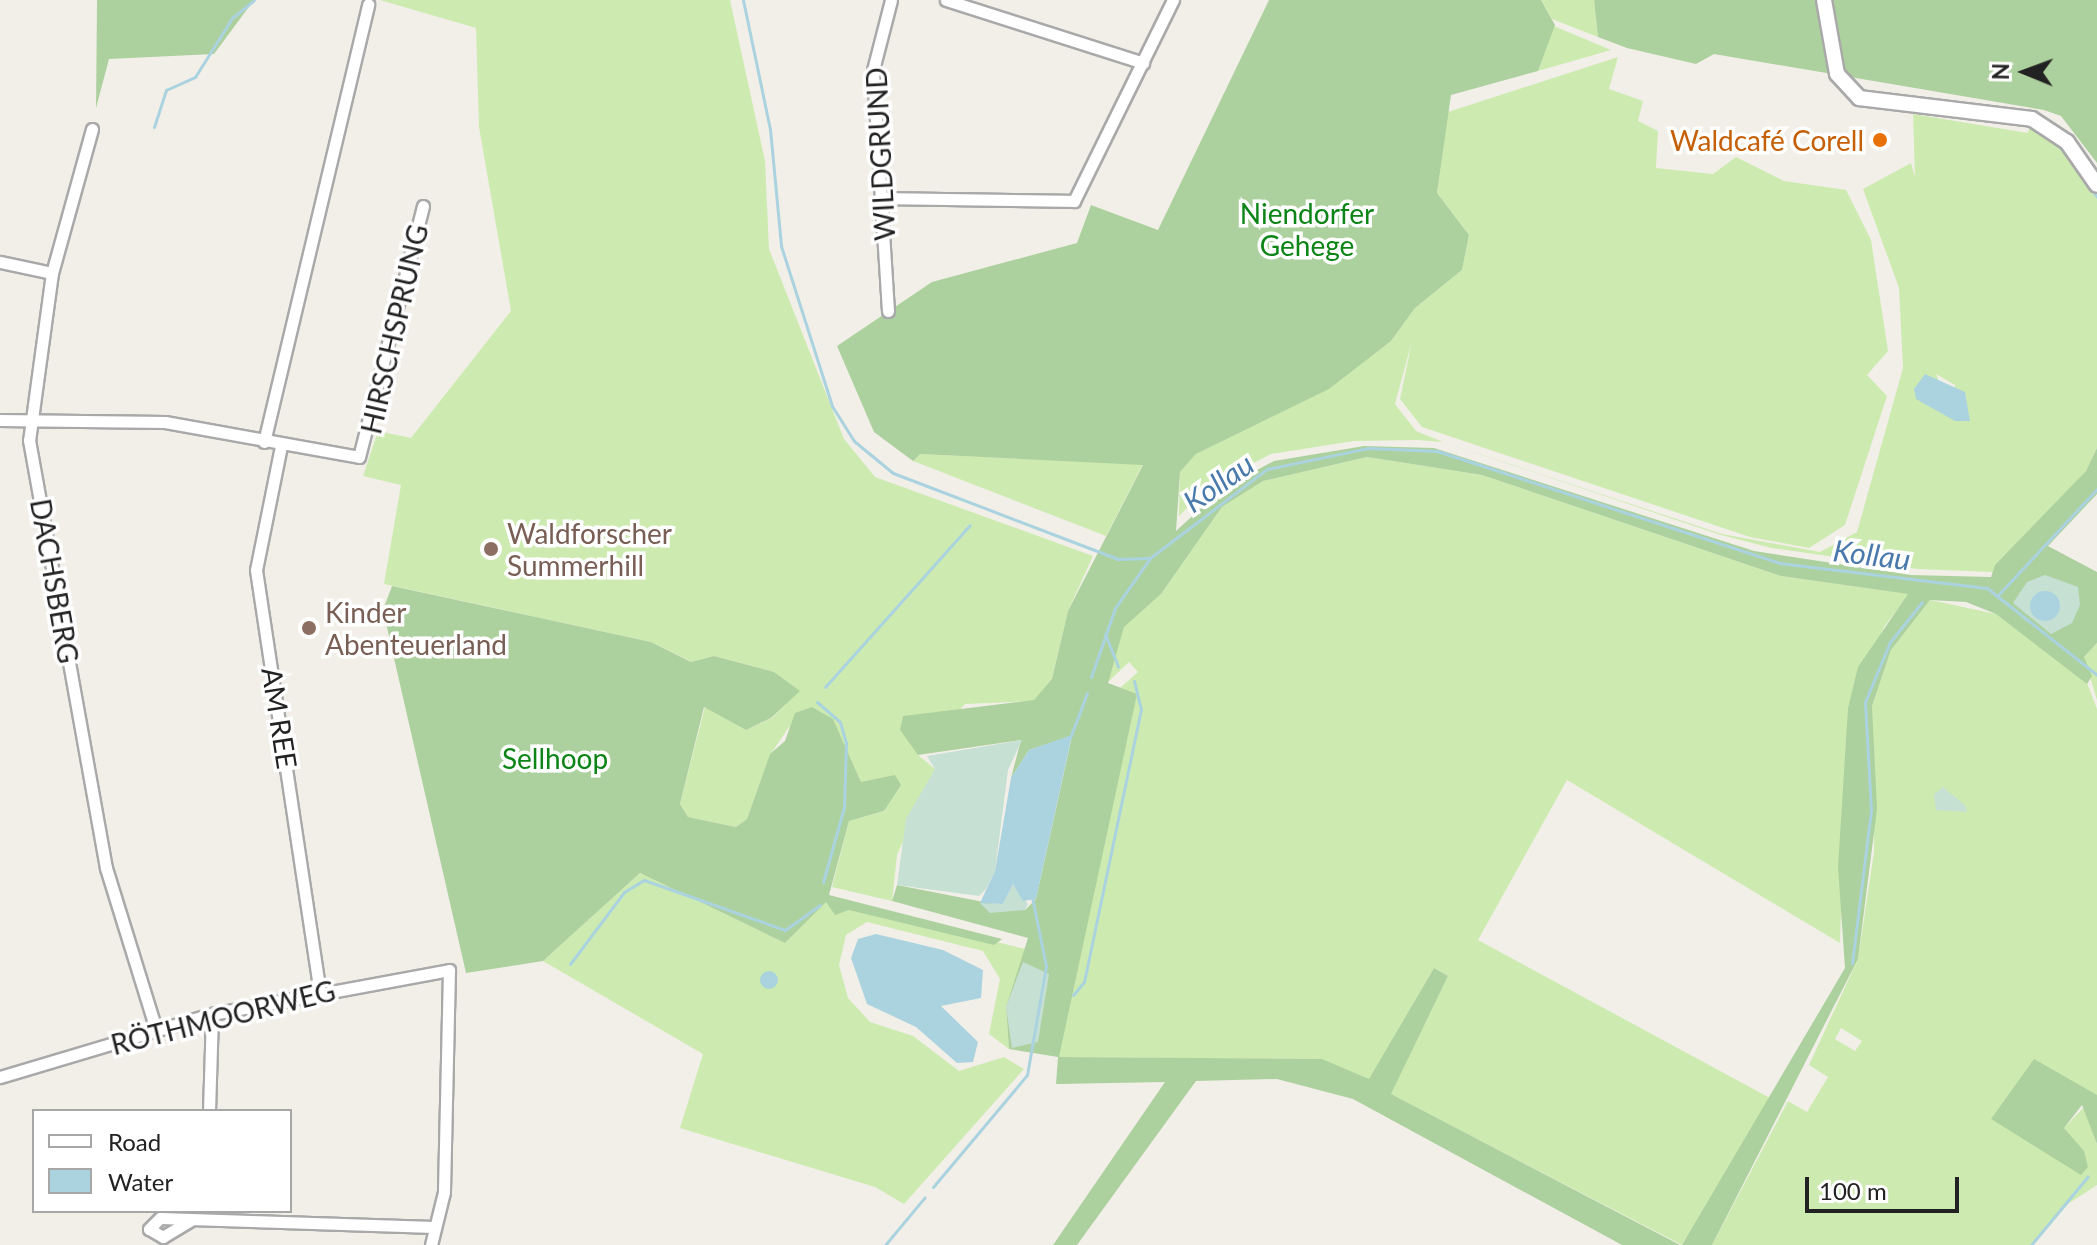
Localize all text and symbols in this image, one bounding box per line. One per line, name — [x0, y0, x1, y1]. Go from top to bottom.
north arrow — [1985, 32, 2065, 112]
text: N — [1987, 63, 2014, 80]
street label: WILDGRUND — [859, 66, 901, 242]
place label: Waldcafé Corell — [1670, 123, 1864, 157]
marker: Waldcafé Corell — [1871, 131, 1889, 149]
park label: Niendorfer Gehege — [1240, 196, 1374, 262]
street label: HIRSCHSPRUNG — [354, 221, 434, 437]
water label: Kollau — [1176, 445, 1260, 519]
street label: DACHSBERG — [24, 496, 86, 666]
place label: Waldforscher Summerhill — [507, 516, 672, 582]
water label: Kollau — [1831, 531, 1913, 577]
marker: Waldforscher Summerhill — [482, 540, 500, 558]
place label: Kinder Abenteuerland — [325, 595, 507, 661]
marker: Kinder Abenteuerland — [300, 619, 318, 637]
street label: AM REE — [255, 665, 305, 771]
park label: Sellhoop — [502, 741, 608, 775]
street label: RÖTHMOORWEG — [107, 973, 339, 1061]
legend — [32, 1109, 292, 1213]
text: Road — [108, 1127, 161, 1156]
scale bar — [1809, 1161, 1963, 1211]
text: Water — [108, 1167, 173, 1196]
text: 100 m — [1819, 1176, 1887, 1205]

